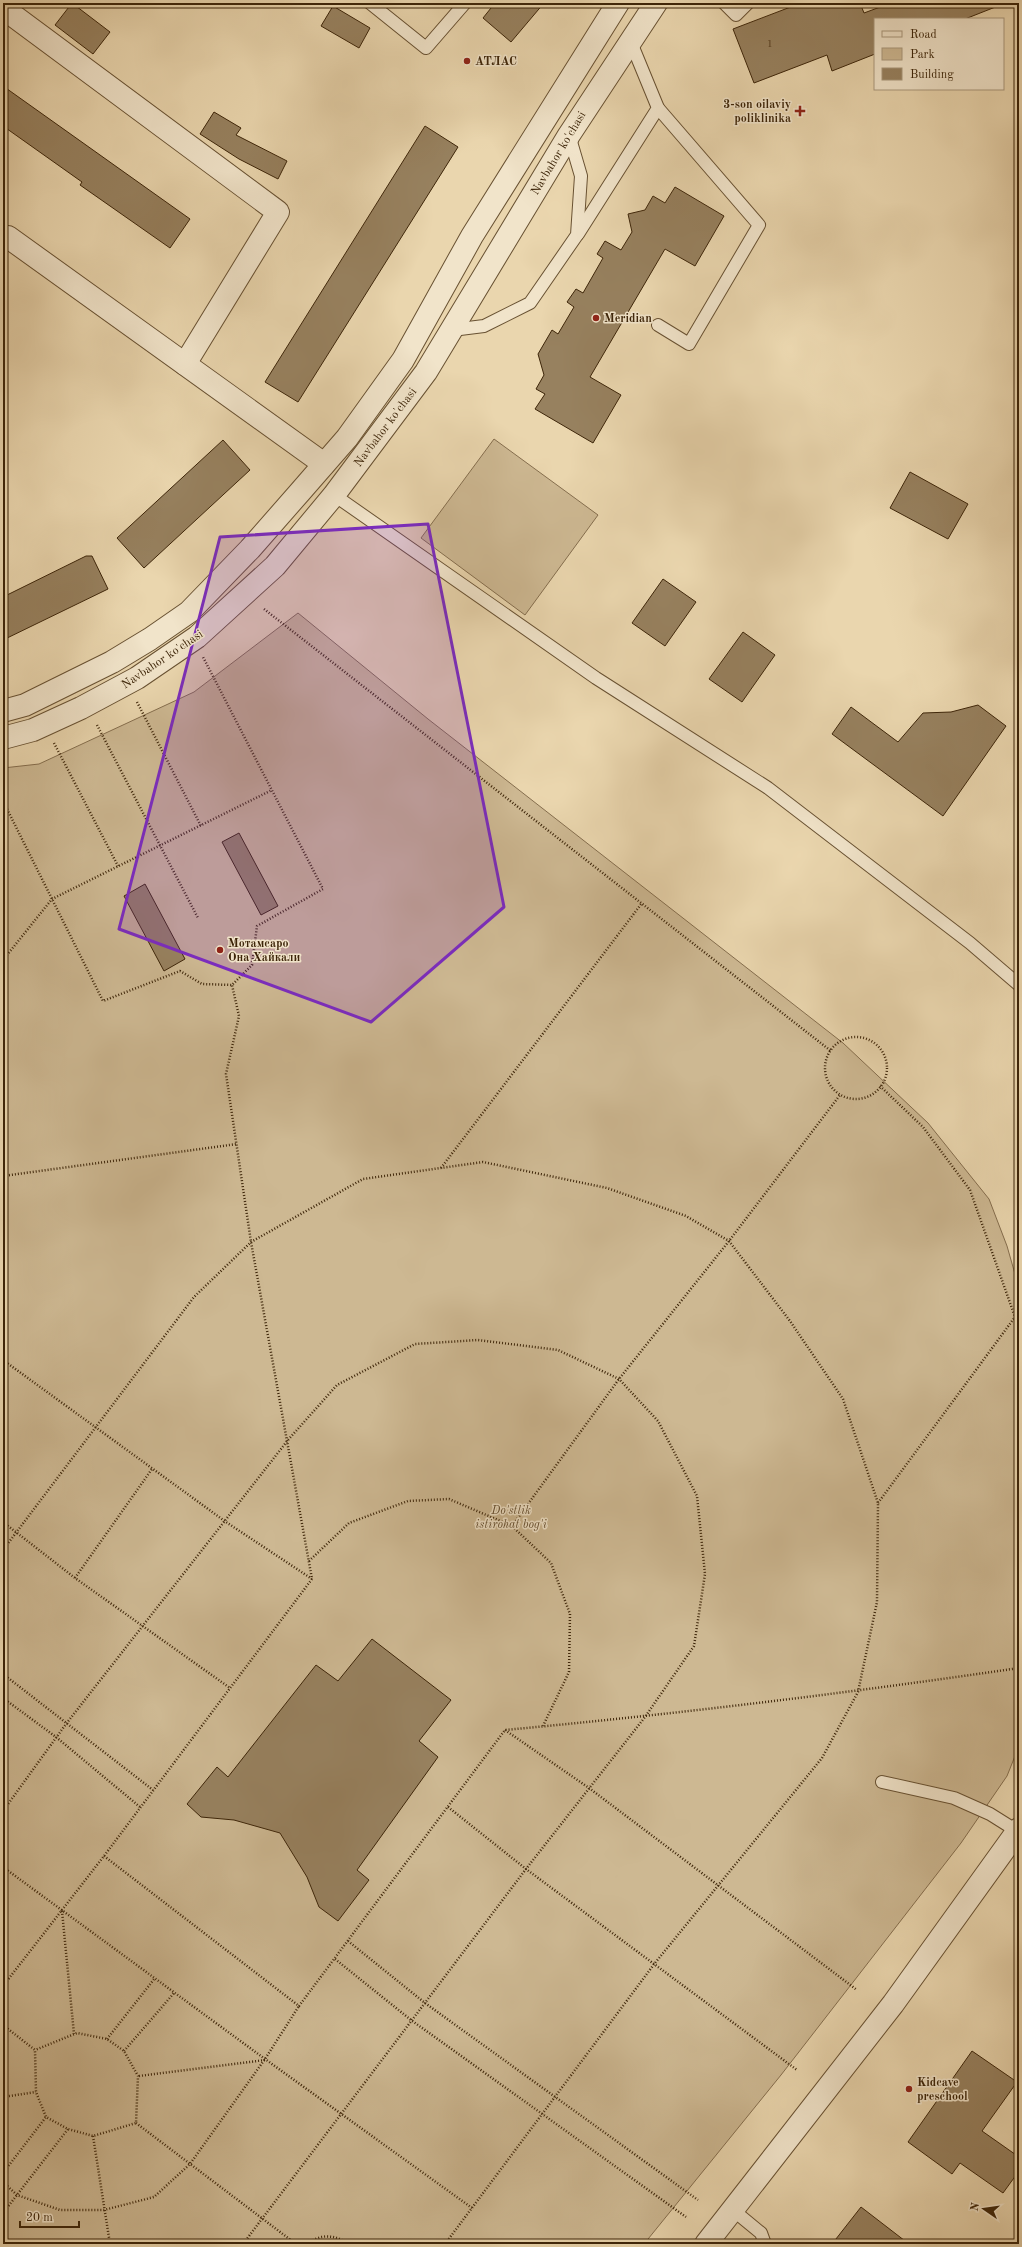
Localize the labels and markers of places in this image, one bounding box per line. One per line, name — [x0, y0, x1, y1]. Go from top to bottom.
marker: АТЛАС — [462, 56, 472, 66]
place label: АТЛАС — [475, 56, 517, 68]
place label: 3-son oilaviy poliklinika — [723, 99, 791, 125]
marker: 3-son oilaviy poliklinika — [794, 105, 806, 117]
marker: Meridian — [591, 313, 601, 323]
place label: Meridian — [604, 313, 652, 325]
place label: Мотамсаро Она Хайкали — [228, 938, 300, 964]
marker: Мотамсаро Она Хайкали — [215, 945, 225, 955]
place label: Kidcave preschool — [917, 2077, 968, 2103]
marker: Kidcave preschool — [904, 2084, 914, 2094]

